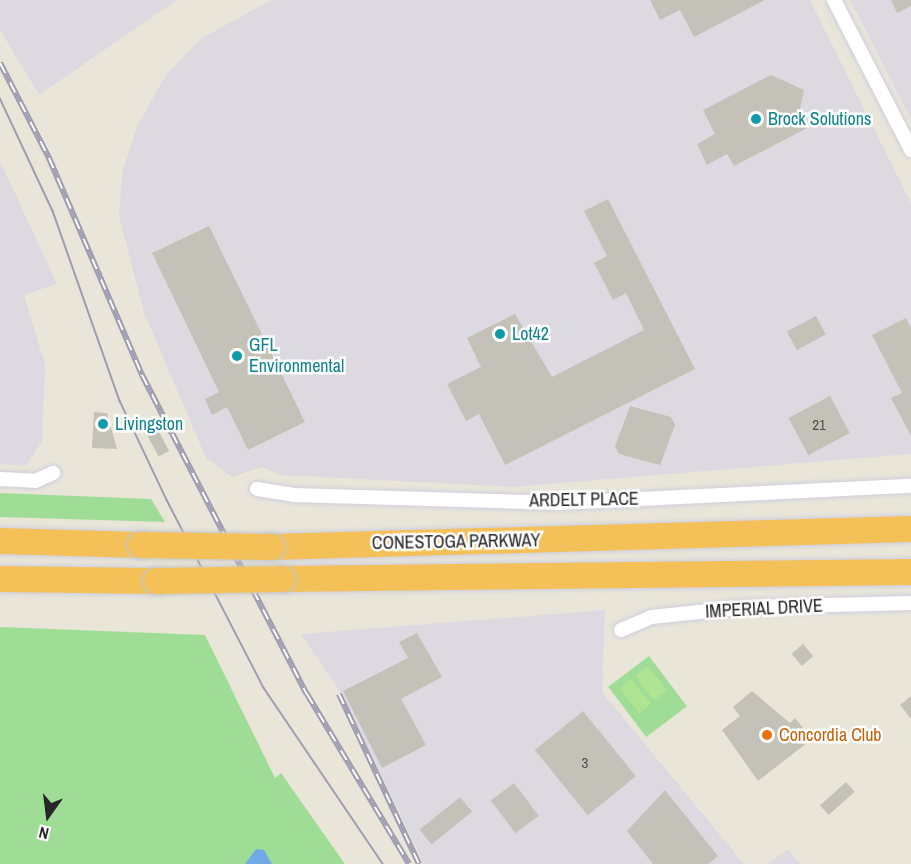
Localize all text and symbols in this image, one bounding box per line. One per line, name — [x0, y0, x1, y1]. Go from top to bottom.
place label: Brock Solutions — [768, 108, 871, 130]
marker: Brock Solutions — [749, 112, 763, 126]
place label: Lot42 — [512, 323, 549, 345]
marker: Lot42 — [493, 327, 507, 341]
place label: GFL Environmental — [249, 335, 344, 378]
marker: GFL Environmental — [230, 349, 244, 363]
place label: Livingston — [115, 413, 183, 435]
house number: 21 — [812, 416, 826, 434]
marker: Livingston — [96, 417, 110, 431]
street label: ARDELT PLACE — [529, 488, 639, 512]
street label: CONESTOGA PARKWAY — [371, 530, 541, 554]
street label: IMPERIAL DRIVE — [704, 595, 824, 623]
place label: Concordia Club — [779, 724, 882, 746]
marker: Concordia Club — [760, 728, 774, 742]
house number: 3 — [582, 754, 588, 772]
north arrow — [18, 786, 78, 846]
text: N — [36, 822, 51, 845]

